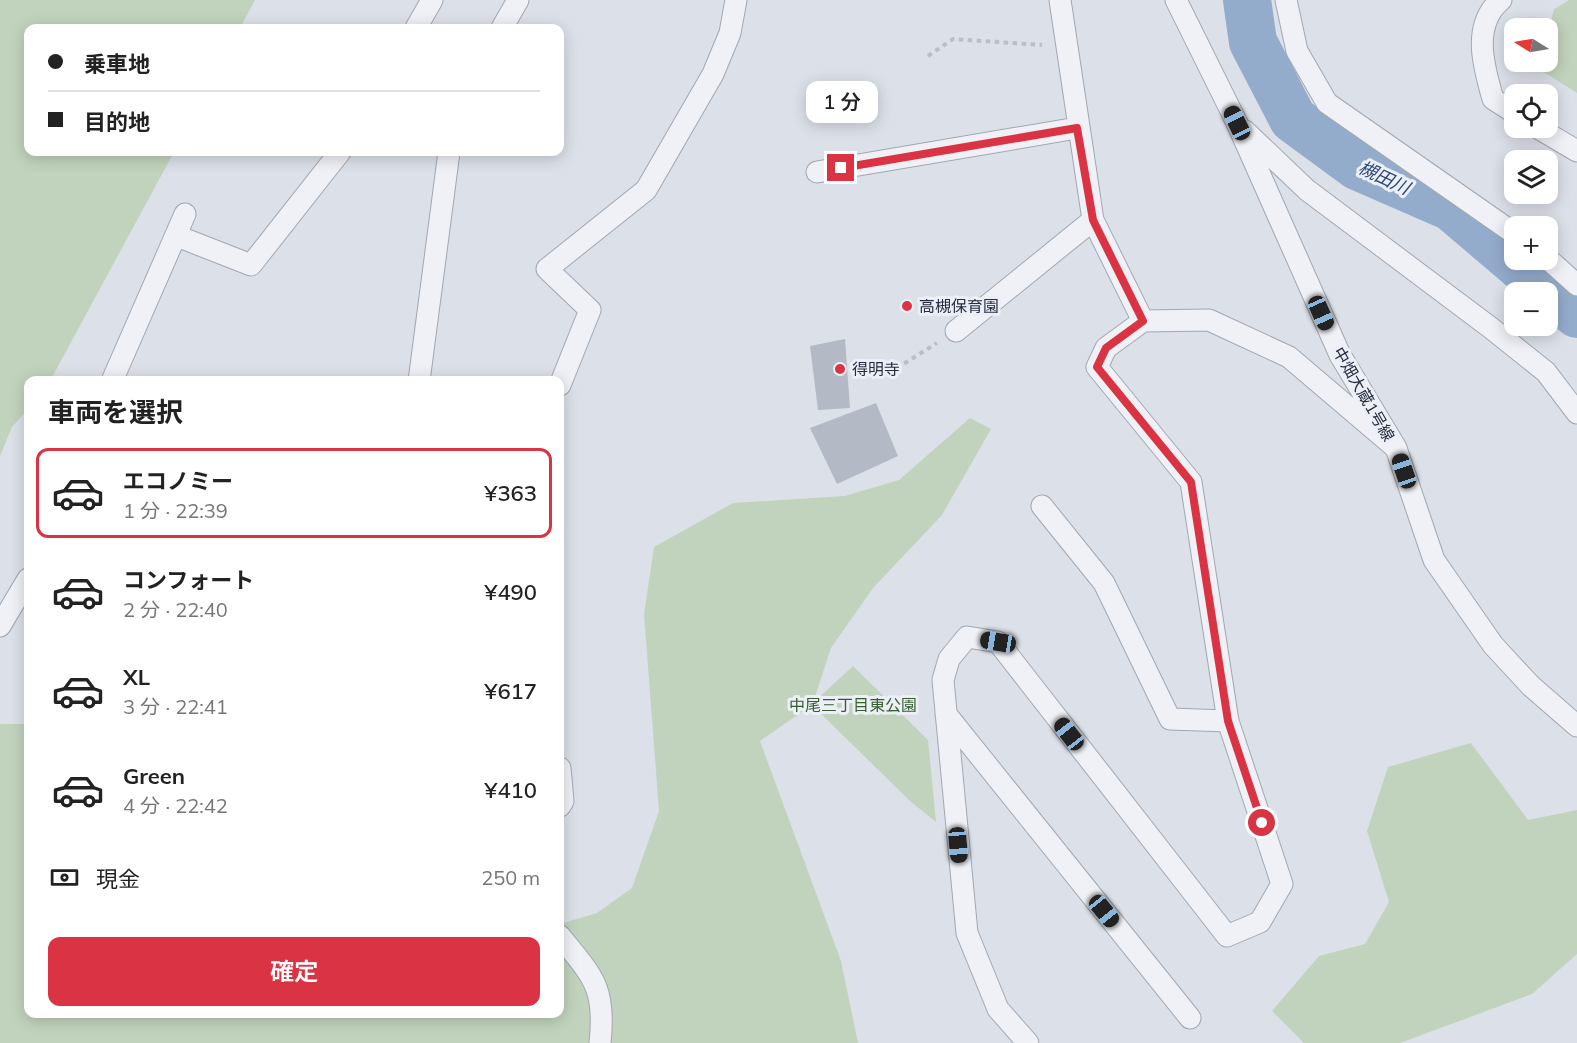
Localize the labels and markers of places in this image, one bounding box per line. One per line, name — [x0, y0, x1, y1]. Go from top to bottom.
place label: 高槻保育園 — [919, 296, 999, 316]
marker: 高槻保育園 — [900, 299, 914, 313]
place label: 得明寺 — [852, 359, 900, 379]
marker: 得明寺 — [833, 362, 847, 376]

